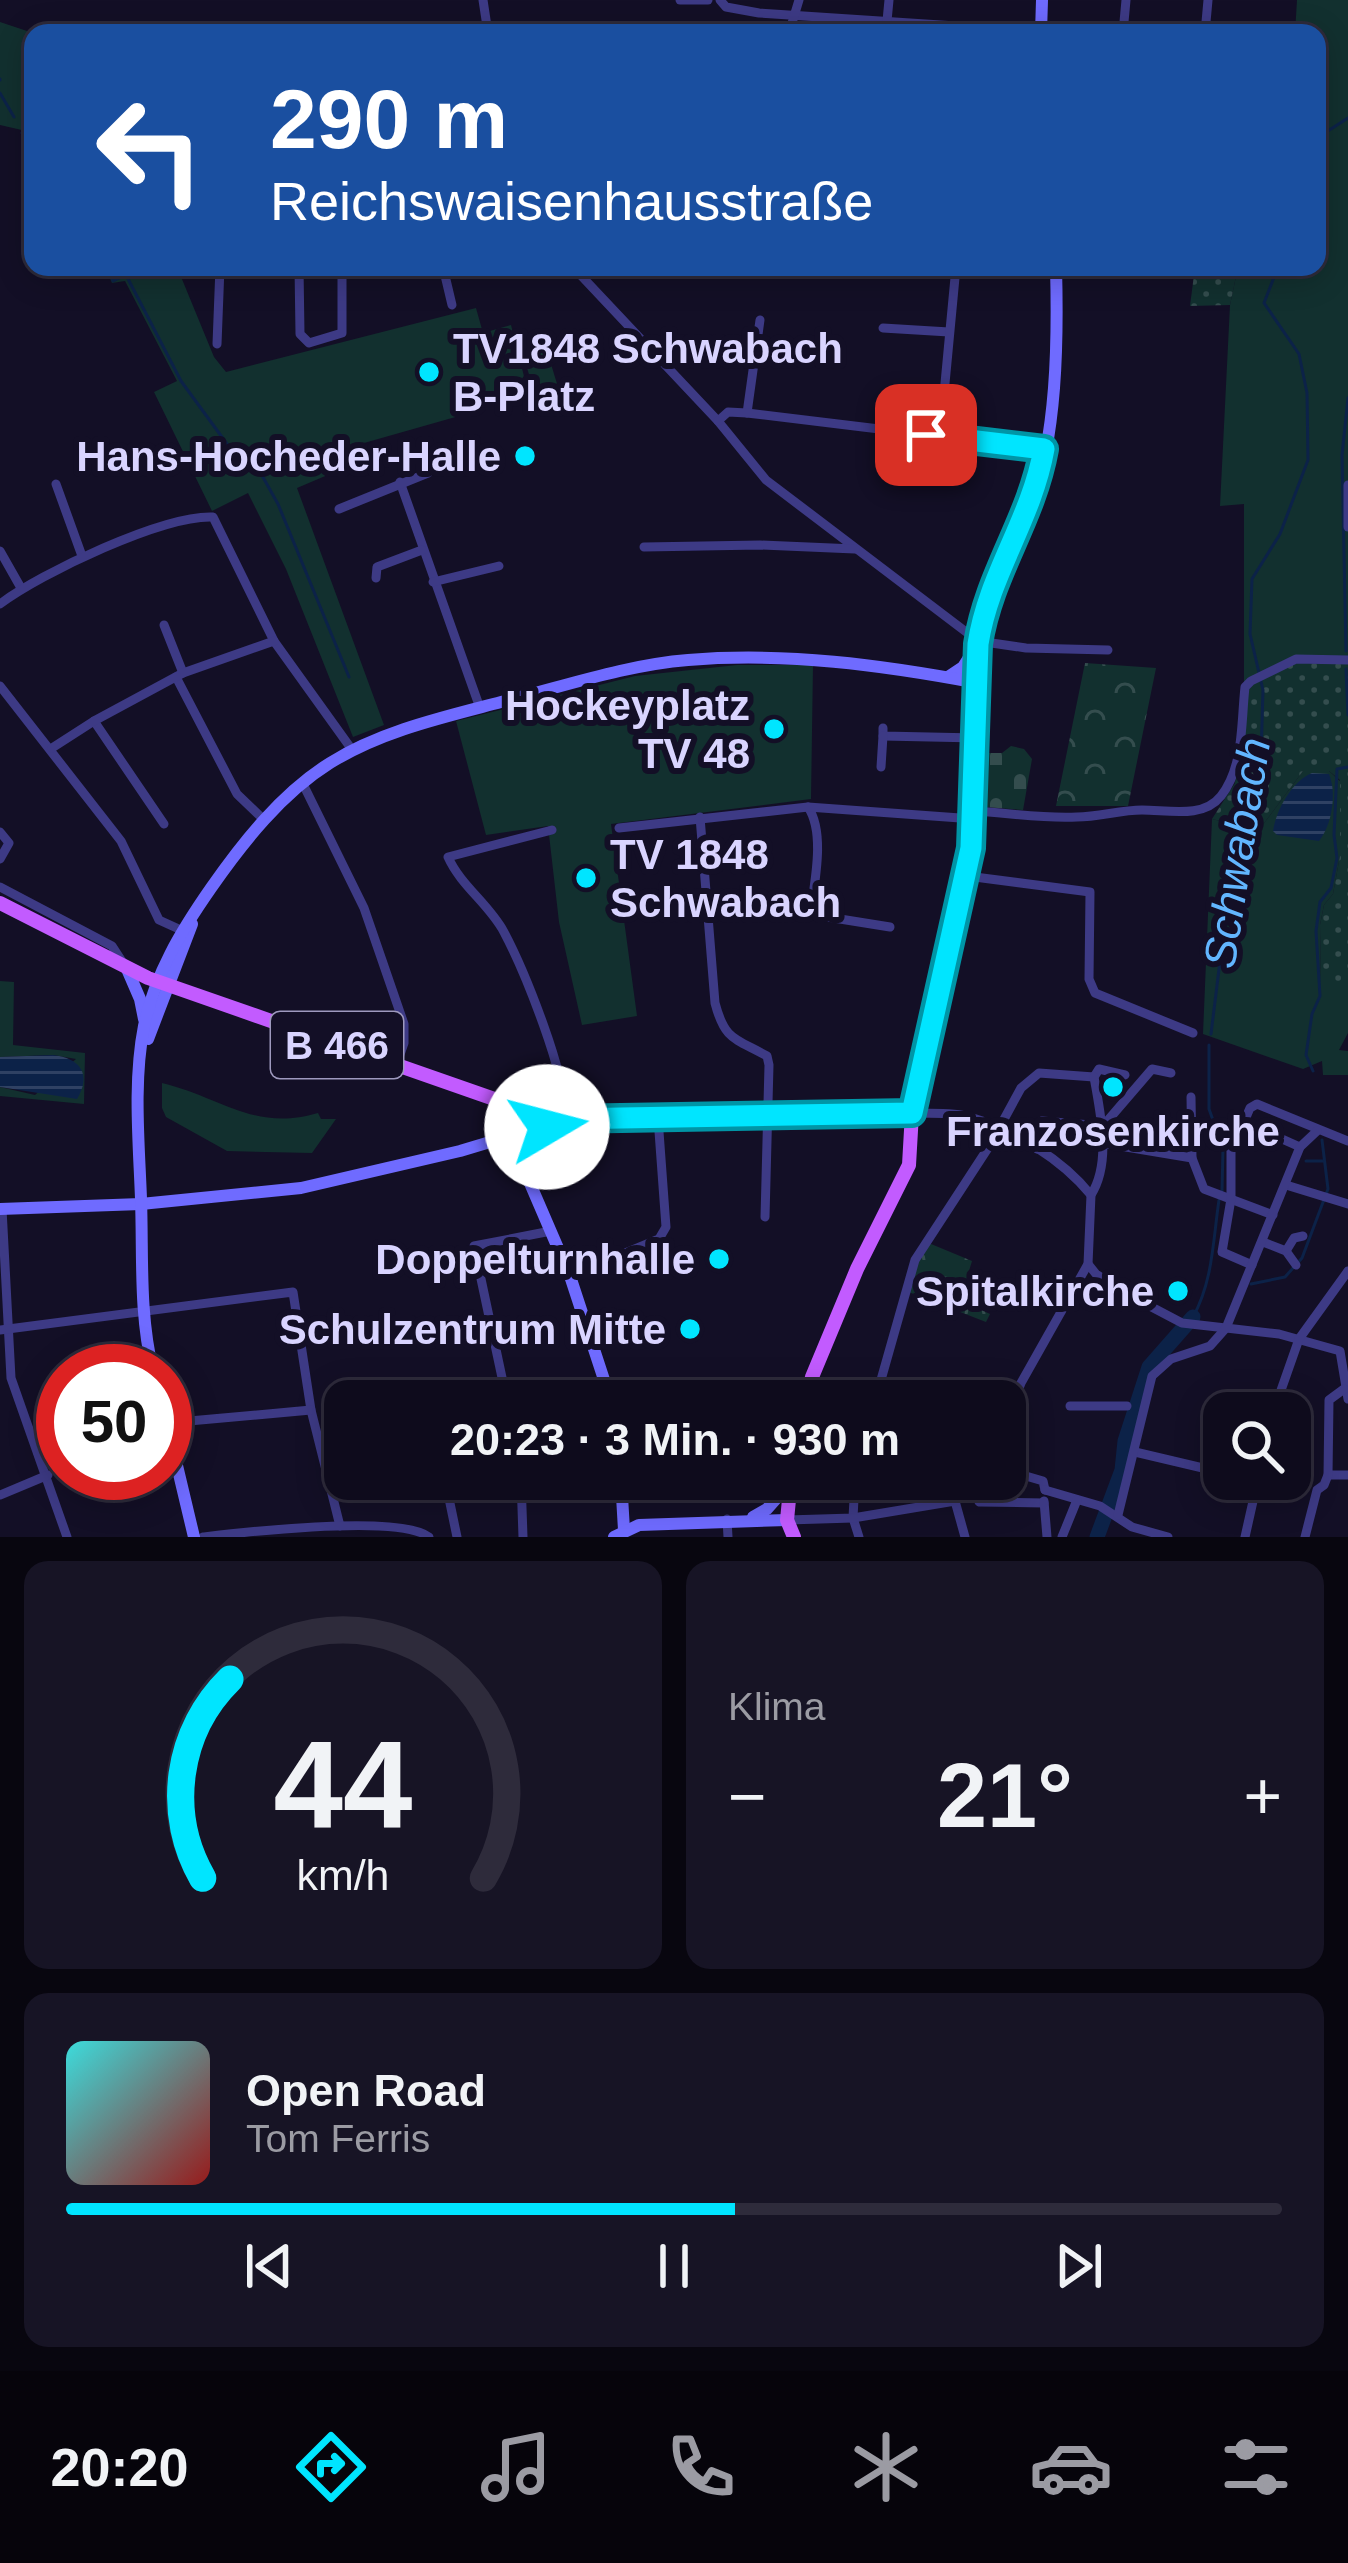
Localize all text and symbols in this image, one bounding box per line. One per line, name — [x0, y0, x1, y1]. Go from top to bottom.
icon: left — [72, 72, 228, 228]
text: 290 m — [270, 72, 508, 166]
text: Reichswaisenhausstraße — [270, 171, 873, 231]
place label: TV1848 Schwabach B-Platz — [453, 325, 843, 420]
marker: TV1848 Schwabach B-Platz — [416, 359, 442, 385]
pin — [875, 384, 977, 486]
icon: arrive — [893, 402, 959, 468]
place label: Hans-Hocheder-Halle — [76, 433, 501, 480]
marker: Hans-Hocheder-Halle — [512, 443, 538, 469]
place label: Hockeyplatz TV 48 — [505, 682, 750, 777]
marker: Hockeyplatz TV 48 — [761, 716, 787, 742]
water label: Schwabach — [1194, 734, 1280, 972]
place label: TV 1848 Schwabach — [610, 831, 841, 926]
marker: TV 1848 Schwabach — [573, 865, 599, 891]
road number: B 466 — [271, 1012, 403, 1078]
position arrow — [484, 1064, 610, 1190]
marker: Franzosenkirche — [1100, 1074, 1126, 1100]
place label: Franzosenkirche — [946, 1108, 1280, 1155]
place label: Doppelturnhalle — [375, 1236, 695, 1283]
marker: Doppelturnhalle — [706, 1246, 732, 1272]
place label: Spitalkirche — [916, 1268, 1154, 1315]
marker: Spitalkirche — [1165, 1278, 1191, 1304]
place label: Schulzentrum Mitte — [279, 1306, 666, 1353]
marker: Schulzentrum Mitte — [677, 1316, 703, 1342]
speed limit sign: 50 — [36, 1344, 192, 1500]
map controls — [1203, 1392, 1311, 1500]
button: search — [1203, 1392, 1311, 1500]
text: 20:23 · 3 Min. · 930 m — [450, 1414, 900, 1465]
text: Klima — [728, 1685, 826, 1728]
text: 44 — [274, 1714, 412, 1853]
text: 21° — [937, 1746, 1073, 1846]
text: − — [728, 1759, 767, 1833]
text: + — [1243, 1759, 1282, 1833]
text: km/h — [297, 1851, 389, 1899]
text: Open Road — [246, 2065, 486, 2116]
text: Tom Ferris — [246, 2117, 430, 2160]
icon: previous — [236, 2233, 302, 2299]
icon: pause — [641, 2233, 707, 2299]
icon: next — [1046, 2233, 1112, 2299]
icon: directions — [289, 2425, 373, 2509]
icon: music — [474, 2425, 558, 2509]
icon: phone — [659, 2425, 743, 2509]
icon: climate — [844, 2425, 928, 2509]
icon: car — [1029, 2425, 1113, 2509]
icon: filters — [1214, 2425, 1298, 2509]
text: 20:20 — [50, 2437, 189, 2497]

